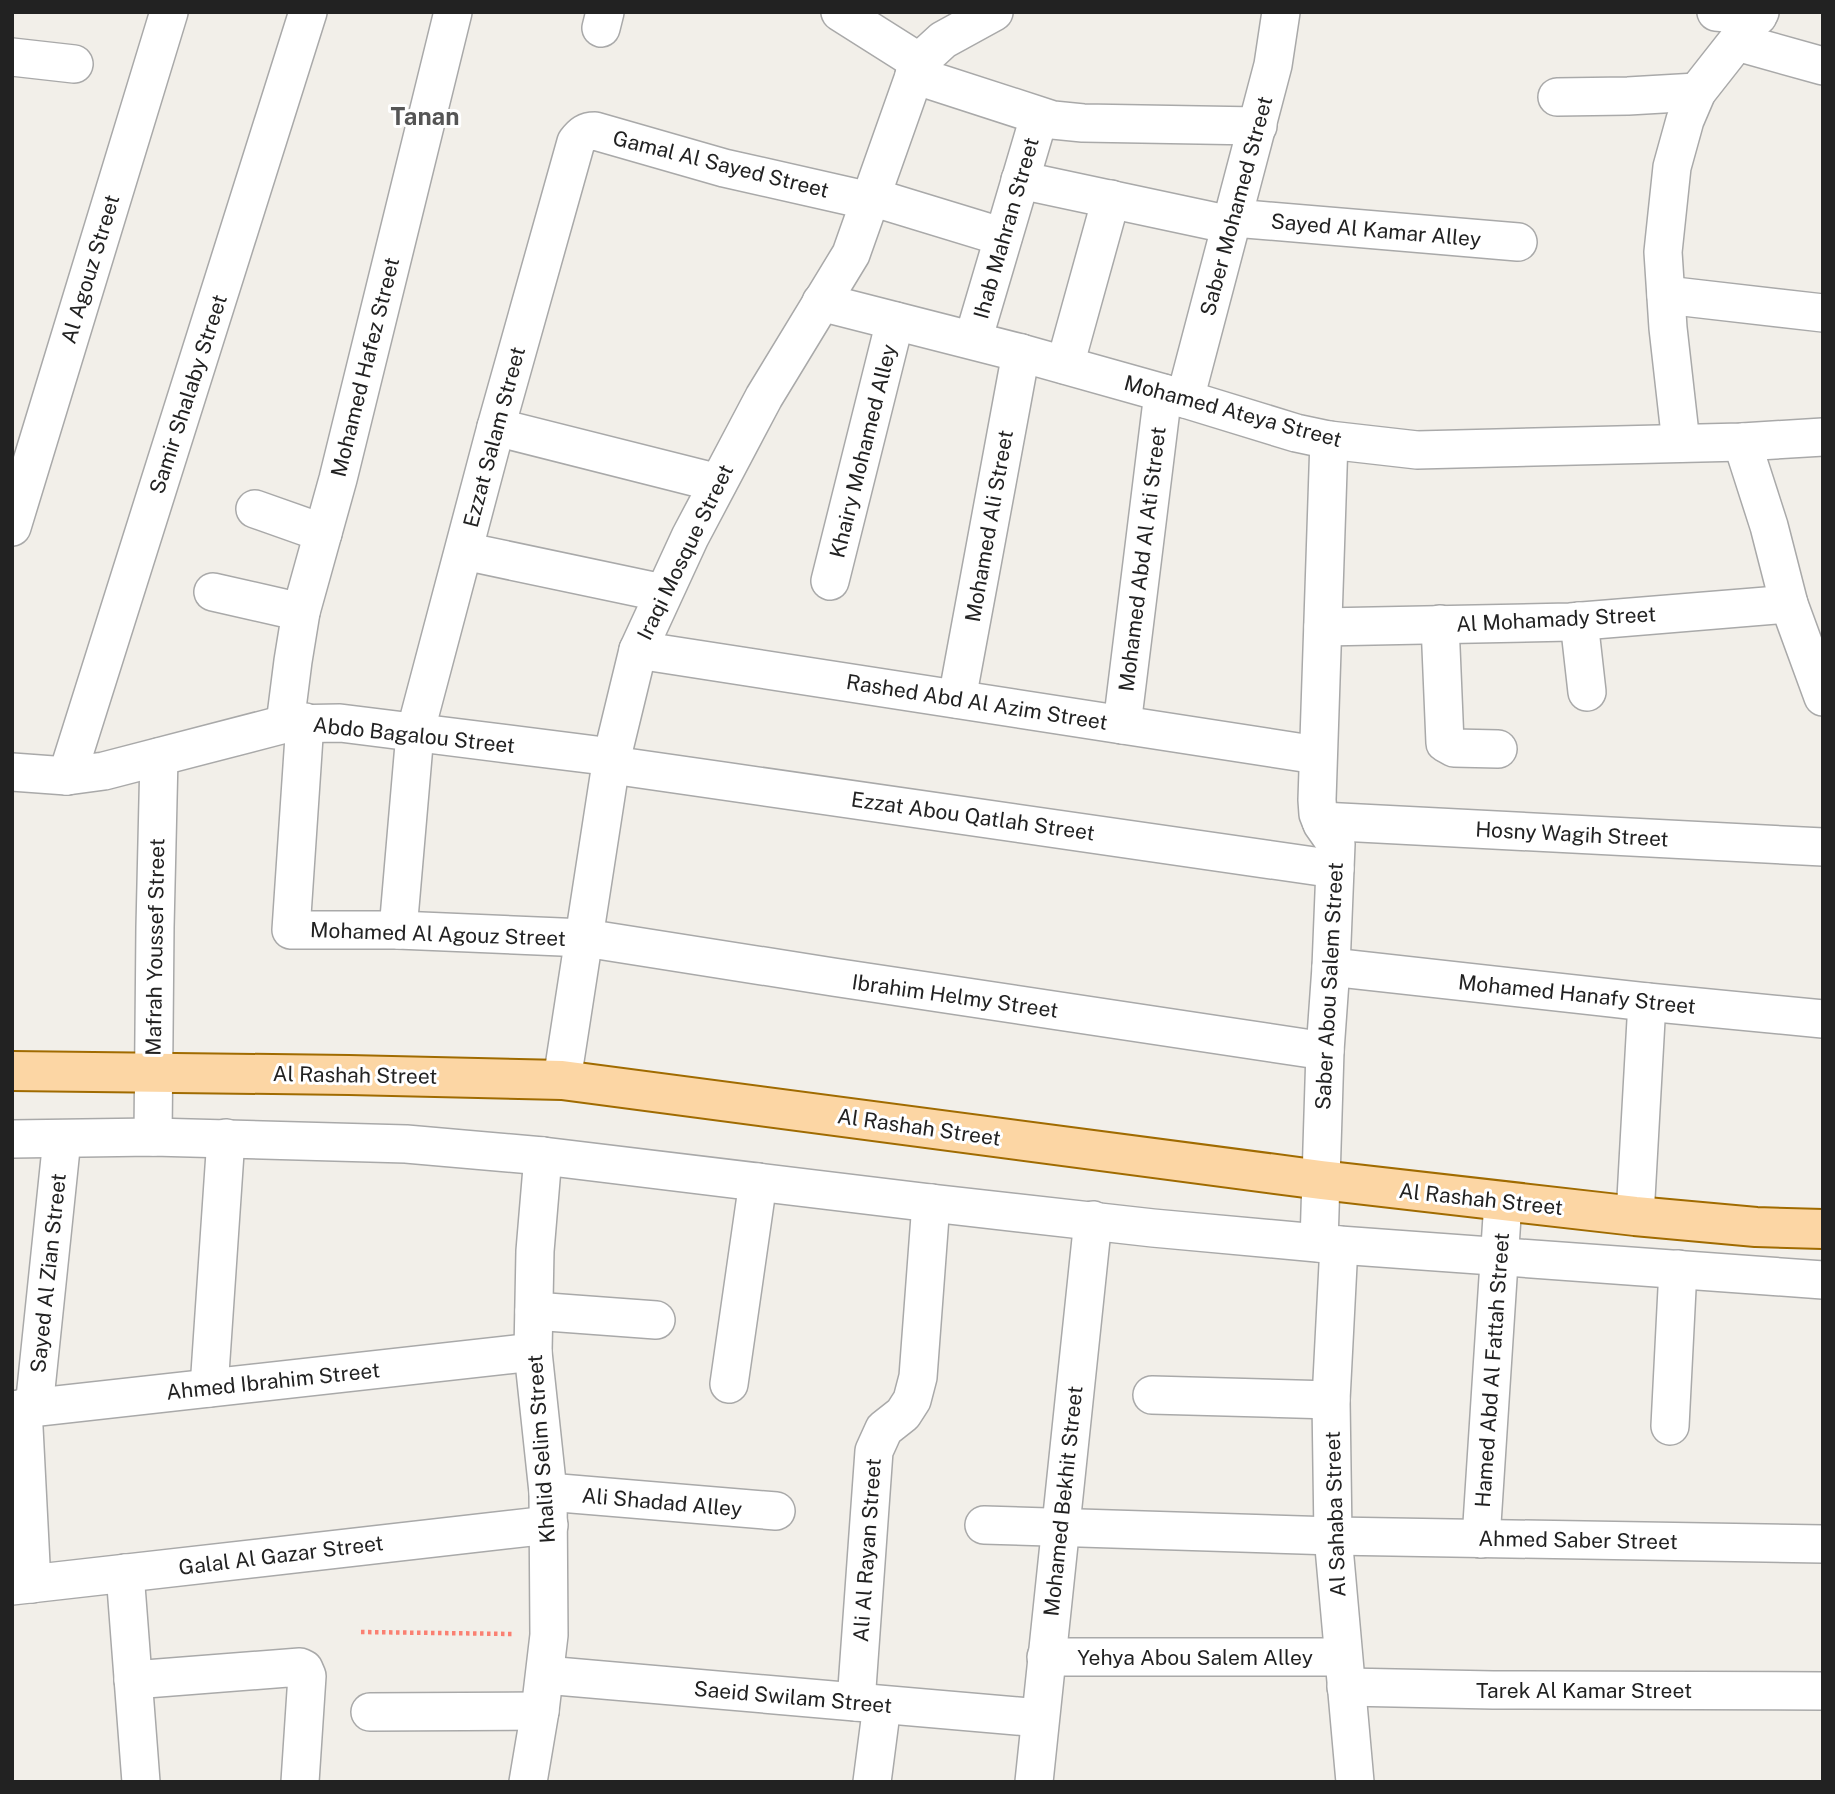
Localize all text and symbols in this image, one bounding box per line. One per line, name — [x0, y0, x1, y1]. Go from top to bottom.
street label: Saber Mohamed Street — [1195, 93, 1277, 319]
district label: Tanan — [391, 102, 459, 130]
street label: Gamal Al Sayed Street — [610, 125, 832, 203]
street label: Ihab Mahran Street — [968, 134, 1044, 322]
street label: Al Agouz Street — [55, 192, 125, 346]
street label: Sayed Al Kamar Alley — [1270, 208, 1482, 252]
street label: Mohamed Hafez Street — [326, 255, 404, 479]
street label: Samir Shalaby Street — [144, 291, 232, 497]
street label: Khairy Mohamed Alley — [824, 341, 902, 561]
street label: Ezzat Salam Street — [458, 344, 530, 530]
street label: Mohamed Ateya Street — [1122, 370, 1344, 452]
street label: Mohamed Abd Al Ati Street — [1113, 425, 1171, 693]
street label: Mohamed Ali Street — [960, 428, 1018, 624]
street label: Iraqi Mosque Street — [632, 460, 738, 644]
street label: Al Mohamady Street — [1455, 601, 1657, 637]
street label: Rashed Abd Al Azim Street — [845, 669, 1109, 735]
street label: Abdo Bagalou Street — [312, 712, 516, 758]
street label: Ezzat Abou Qatlah Street — [850, 787, 1096, 845]
street label: Hosny Wagih Street — [1475, 816, 1669, 852]
street label: Mafrah Youssef Street — [141, 838, 169, 1056]
street label: Saber Abou Salem Street — [1310, 862, 1348, 1110]
street label: Mohamed Al Agouz Street — [310, 917, 566, 951]
street label: Ibrahim Helmy Street — [850, 969, 1060, 1023]
street label: Mohamed Hanafy Street — [1457, 969, 1697, 1019]
street label: Al Rashah Street — [272, 1061, 438, 1089]
street label: Al Rashah Street — [836, 1103, 1002, 1151]
street label: Sayed Al Zian Street — [25, 1172, 71, 1374]
street label: Al Rashah Street — [1398, 1178, 1564, 1220]
street label: Hamed Abd Al Fattah Street — [1470, 1232, 1514, 1508]
street label: Khalid Selim Street — [522, 1354, 560, 1544]
street label: Ahmed Ibrahim Street — [165, 1357, 381, 1405]
street label: Mohamed Bekhit Street — [1038, 1385, 1088, 1617]
street label: Al Sahaba Street — [1320, 1431, 1350, 1597]
street label: Ali Al Rayan Street — [848, 1457, 886, 1643]
street label: Ali Shadad Alley — [581, 1483, 743, 1521]
street label: Ahmed Saber Street — [1478, 1526, 1678, 1554]
street label: Galal Al Gazar Street — [177, 1530, 385, 1580]
street label: Yehya Abou Salem Alley — [1077, 1645, 1313, 1670]
street label: Saeid Swilam Street — [693, 1676, 893, 1718]
street label: Tarek Al Kamar Street — [1476, 1678, 1692, 1703]

